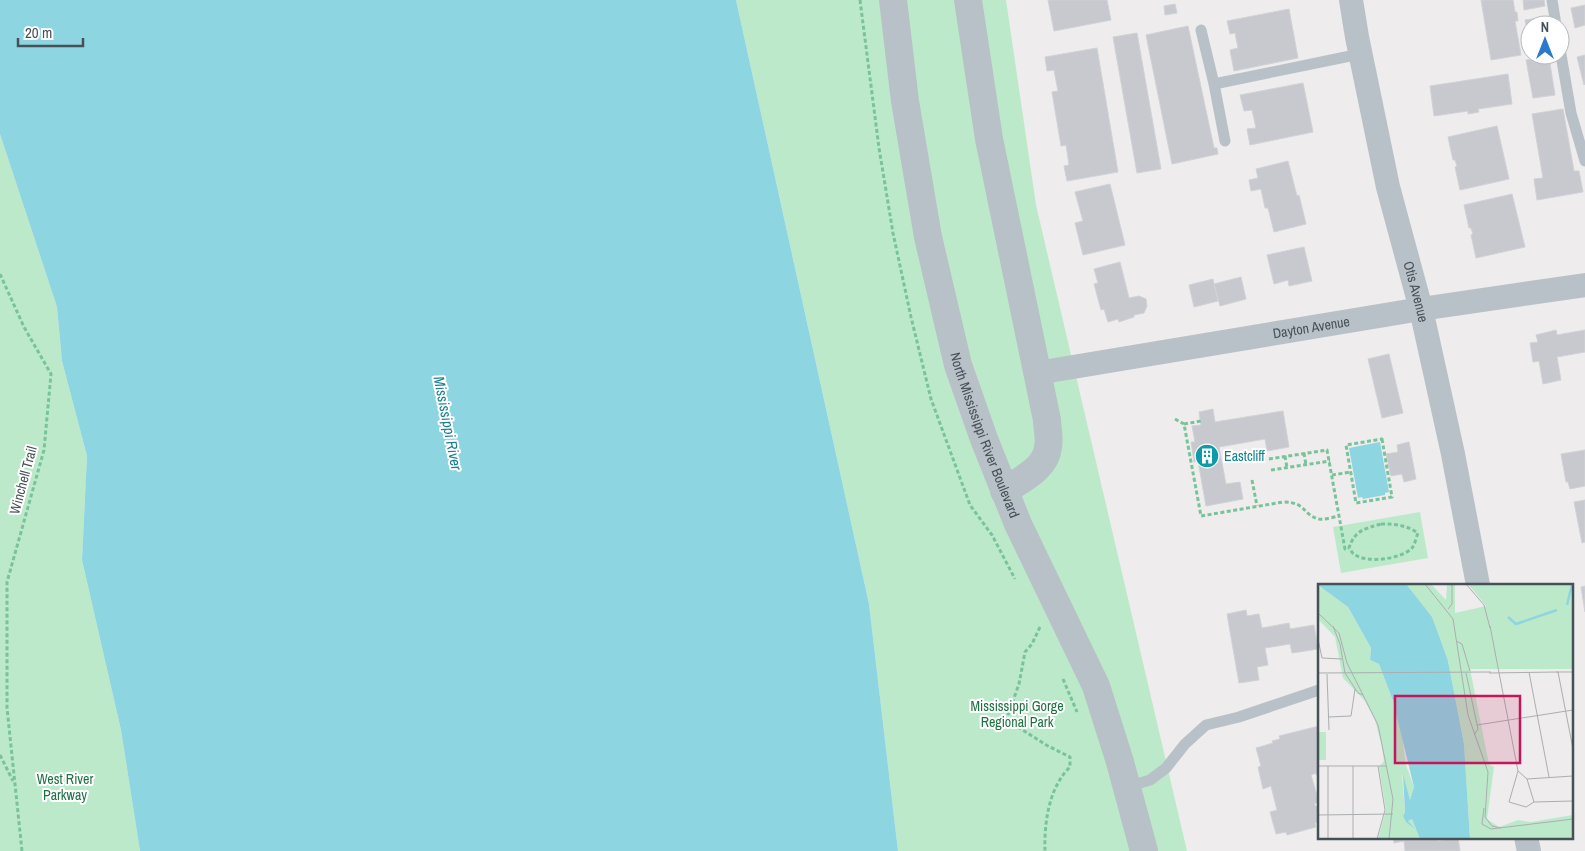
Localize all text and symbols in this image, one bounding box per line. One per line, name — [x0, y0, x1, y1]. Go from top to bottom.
scale bar — [18, 15, 82, 47]
north arrow — [1520, 15, 1570, 65]
text: N — [1541, 18, 1549, 36]
text: 20 m — [25, 22, 52, 43]
street label: Otis Avenue — [1399, 259, 1433, 324]
street label: Dayton Avenue — [1271, 312, 1351, 343]
street label: North Mississippi River Boulevard — [946, 351, 1024, 520]
water label: Mississippi River — [429, 374, 468, 473]
building icon: Eastcliff — [1194, 443, 1220, 469]
street label: Winchell Trail — [5, 444, 41, 516]
place label: Eastcliff — [1224, 447, 1265, 465]
inset map — [1318, 584, 1572, 838]
park label: Mississippi Gorge Regional Park — [970, 697, 1064, 731]
park label: West River Parkway — [37, 770, 93, 804]

